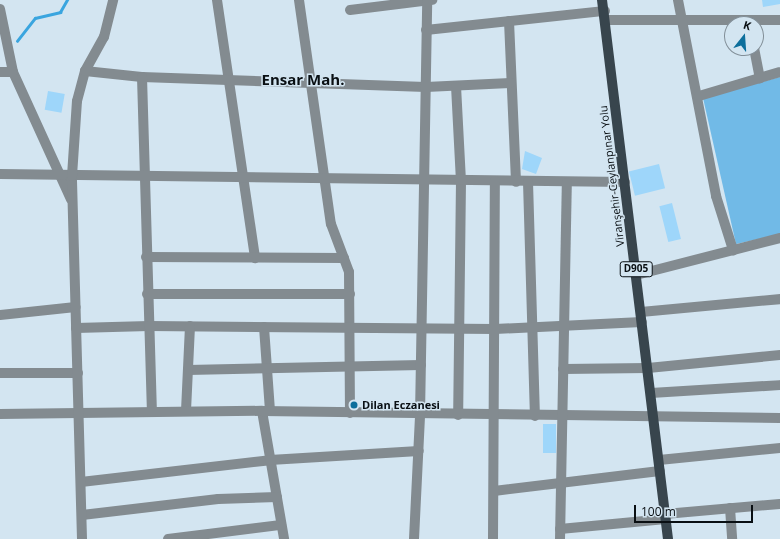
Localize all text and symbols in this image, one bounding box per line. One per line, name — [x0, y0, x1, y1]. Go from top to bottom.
north arrow — [724, 16, 764, 56]
text: K — [742, 17, 753, 33]
district label: Ensar Mah. — [262, 71, 344, 89]
street label: Viranşehir-Ceylanpınar Yolu — [597, 105, 627, 247]
road number: D905 — [619, 261, 653, 277]
place label: Dilan Eczanesi — [362, 398, 440, 412]
marker: Dilan Eczanesi — [349, 400, 359, 410]
scale bar — [636, 497, 755, 523]
text: 100 m — [641, 503, 676, 520]

